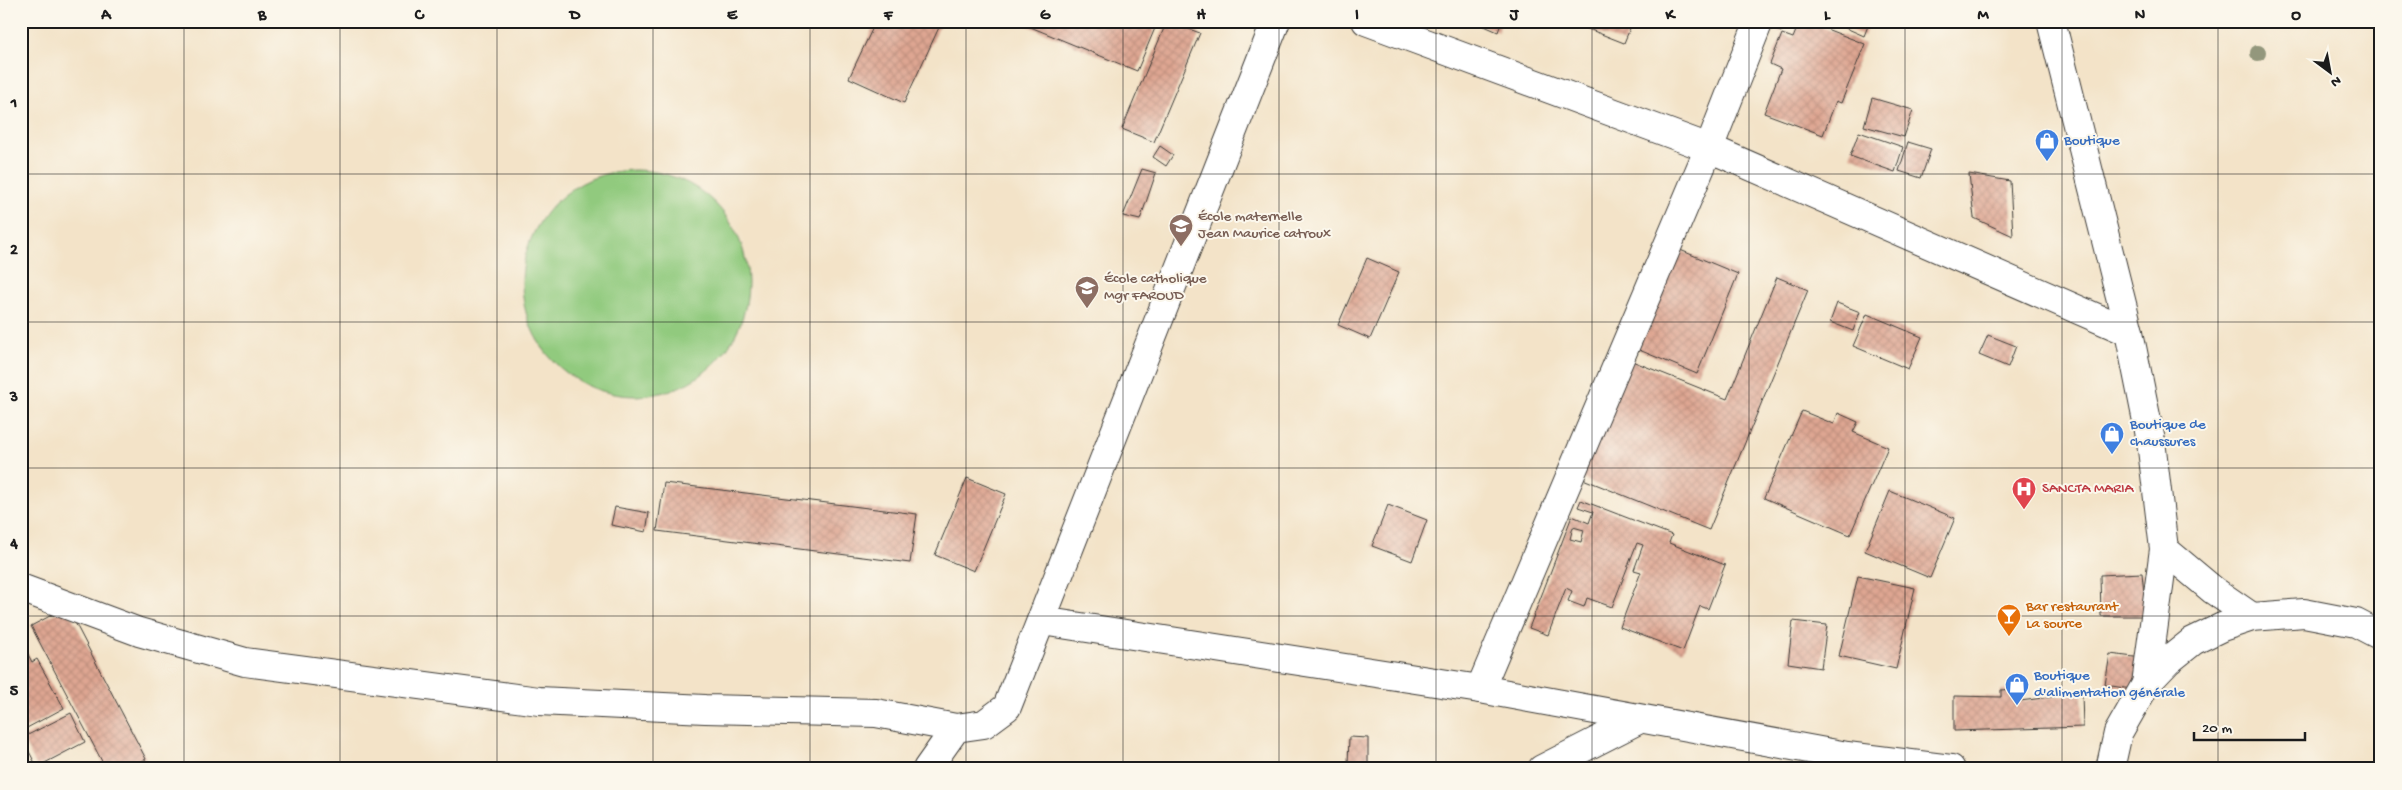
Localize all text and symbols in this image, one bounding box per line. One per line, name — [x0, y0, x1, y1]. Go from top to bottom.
text: A — [100, 7, 112, 26]
text: B — [257, 7, 267, 26]
text: C — [414, 7, 425, 26]
text: D — [568, 7, 581, 26]
text: E — [727, 7, 738, 26]
text: F — [883, 7, 894, 26]
text: G — [1040, 7, 1051, 26]
text: H — [1196, 7, 1206, 26]
text: I — [1355, 7, 1359, 26]
text: J — [1509, 7, 1520, 26]
text: K — [1665, 7, 1677, 26]
text: L — [1824, 7, 1831, 26]
text: M — [1977, 7, 1989, 26]
text: N — [2135, 7, 2146, 26]
text: O — [2291, 7, 2301, 26]
north arrow — [2304, 48, 2354, 98]
text: N — [2327, 71, 2344, 91]
text: 1 — [10, 95, 17, 114]
shop icon: Boutique — [2034, 128, 2060, 162]
place label: Boutique — [2063, 132, 2120, 150]
place label: École maternelle Jean Maurice catroux — [1198, 208, 1331, 243]
school or university icon: École maternelle Jean Maurice catroux — [1168, 213, 1194, 247]
text: 2 — [10, 242, 18, 261]
place label: École catholique Mgr FAROUD — [1104, 270, 1207, 305]
school or university icon: École catholique Mgr FAROUD — [1074, 275, 1100, 309]
text: 3 — [9, 389, 18, 408]
place label: Boutique de chaussures — [2129, 416, 2206, 451]
shop icon: Boutique de chaussures — [2099, 421, 2125, 455]
hospital icon: SANCTA MARIA — [2011, 476, 2037, 510]
place label: SANCTA MARIA — [2042, 480, 2135, 498]
text: 4 — [9, 536, 18, 555]
place label: Bar restaurant La source — [2025, 598, 2120, 633]
bar icon: Bar restaurant La source — [1996, 603, 2022, 637]
place label: Boutique d'alimentation générale — [2033, 667, 2185, 702]
shop icon: Boutique d'alimentation générale — [2004, 672, 2030, 706]
text: 5 — [10, 683, 19, 702]
scale bar — [2194, 710, 2306, 742]
text: 20 m — [2202, 720, 2232, 738]

